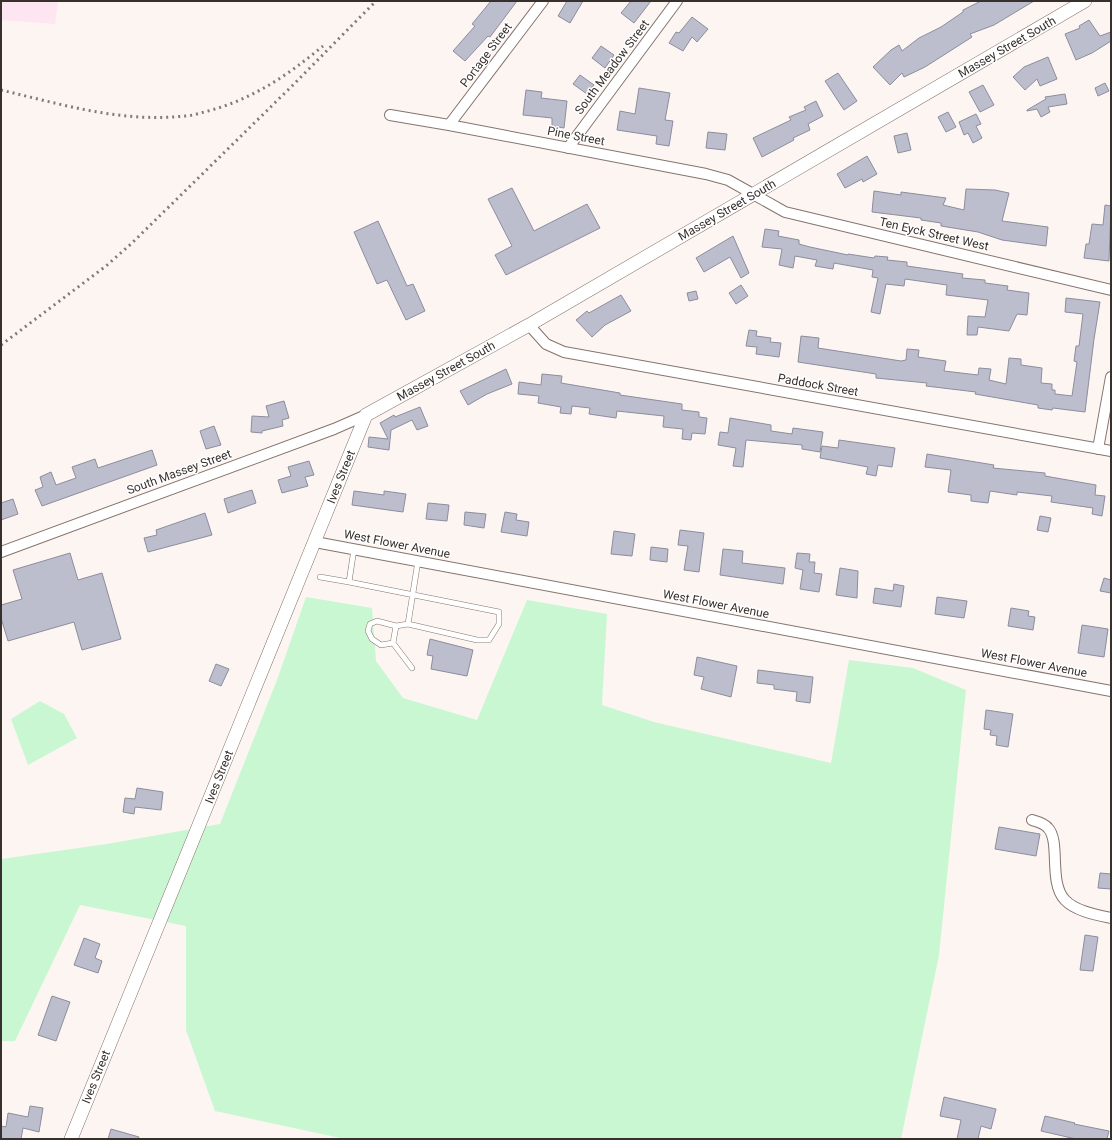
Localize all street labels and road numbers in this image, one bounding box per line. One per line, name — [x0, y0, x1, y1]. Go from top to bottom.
street label: Massey Street South — [956, 13, 1058, 81]
street label: South Meadow Street — [572, 17, 652, 117]
street label: Portage Street — [457, 20, 515, 90]
street label: Pine Street — [546, 124, 606, 148]
street label: Massey Street South — [676, 176, 778, 244]
street label: Ten Eyck Street West — [878, 215, 990, 253]
street label: Massey Street South — [394, 338, 498, 404]
street label: Paddock Street — [777, 371, 859, 399]
street label: South Massey Street — [125, 447, 233, 497]
street label: Ives Street — [324, 448, 358, 506]
street label: West Flower Avenue — [343, 527, 451, 561]
street label: West Flower Avenue — [662, 587, 770, 621]
street label: West Flower Avenue — [980, 646, 1088, 680]
street label: Ives Street — [202, 748, 236, 806]
street label: Ives Street — [79, 1048, 113, 1106]

